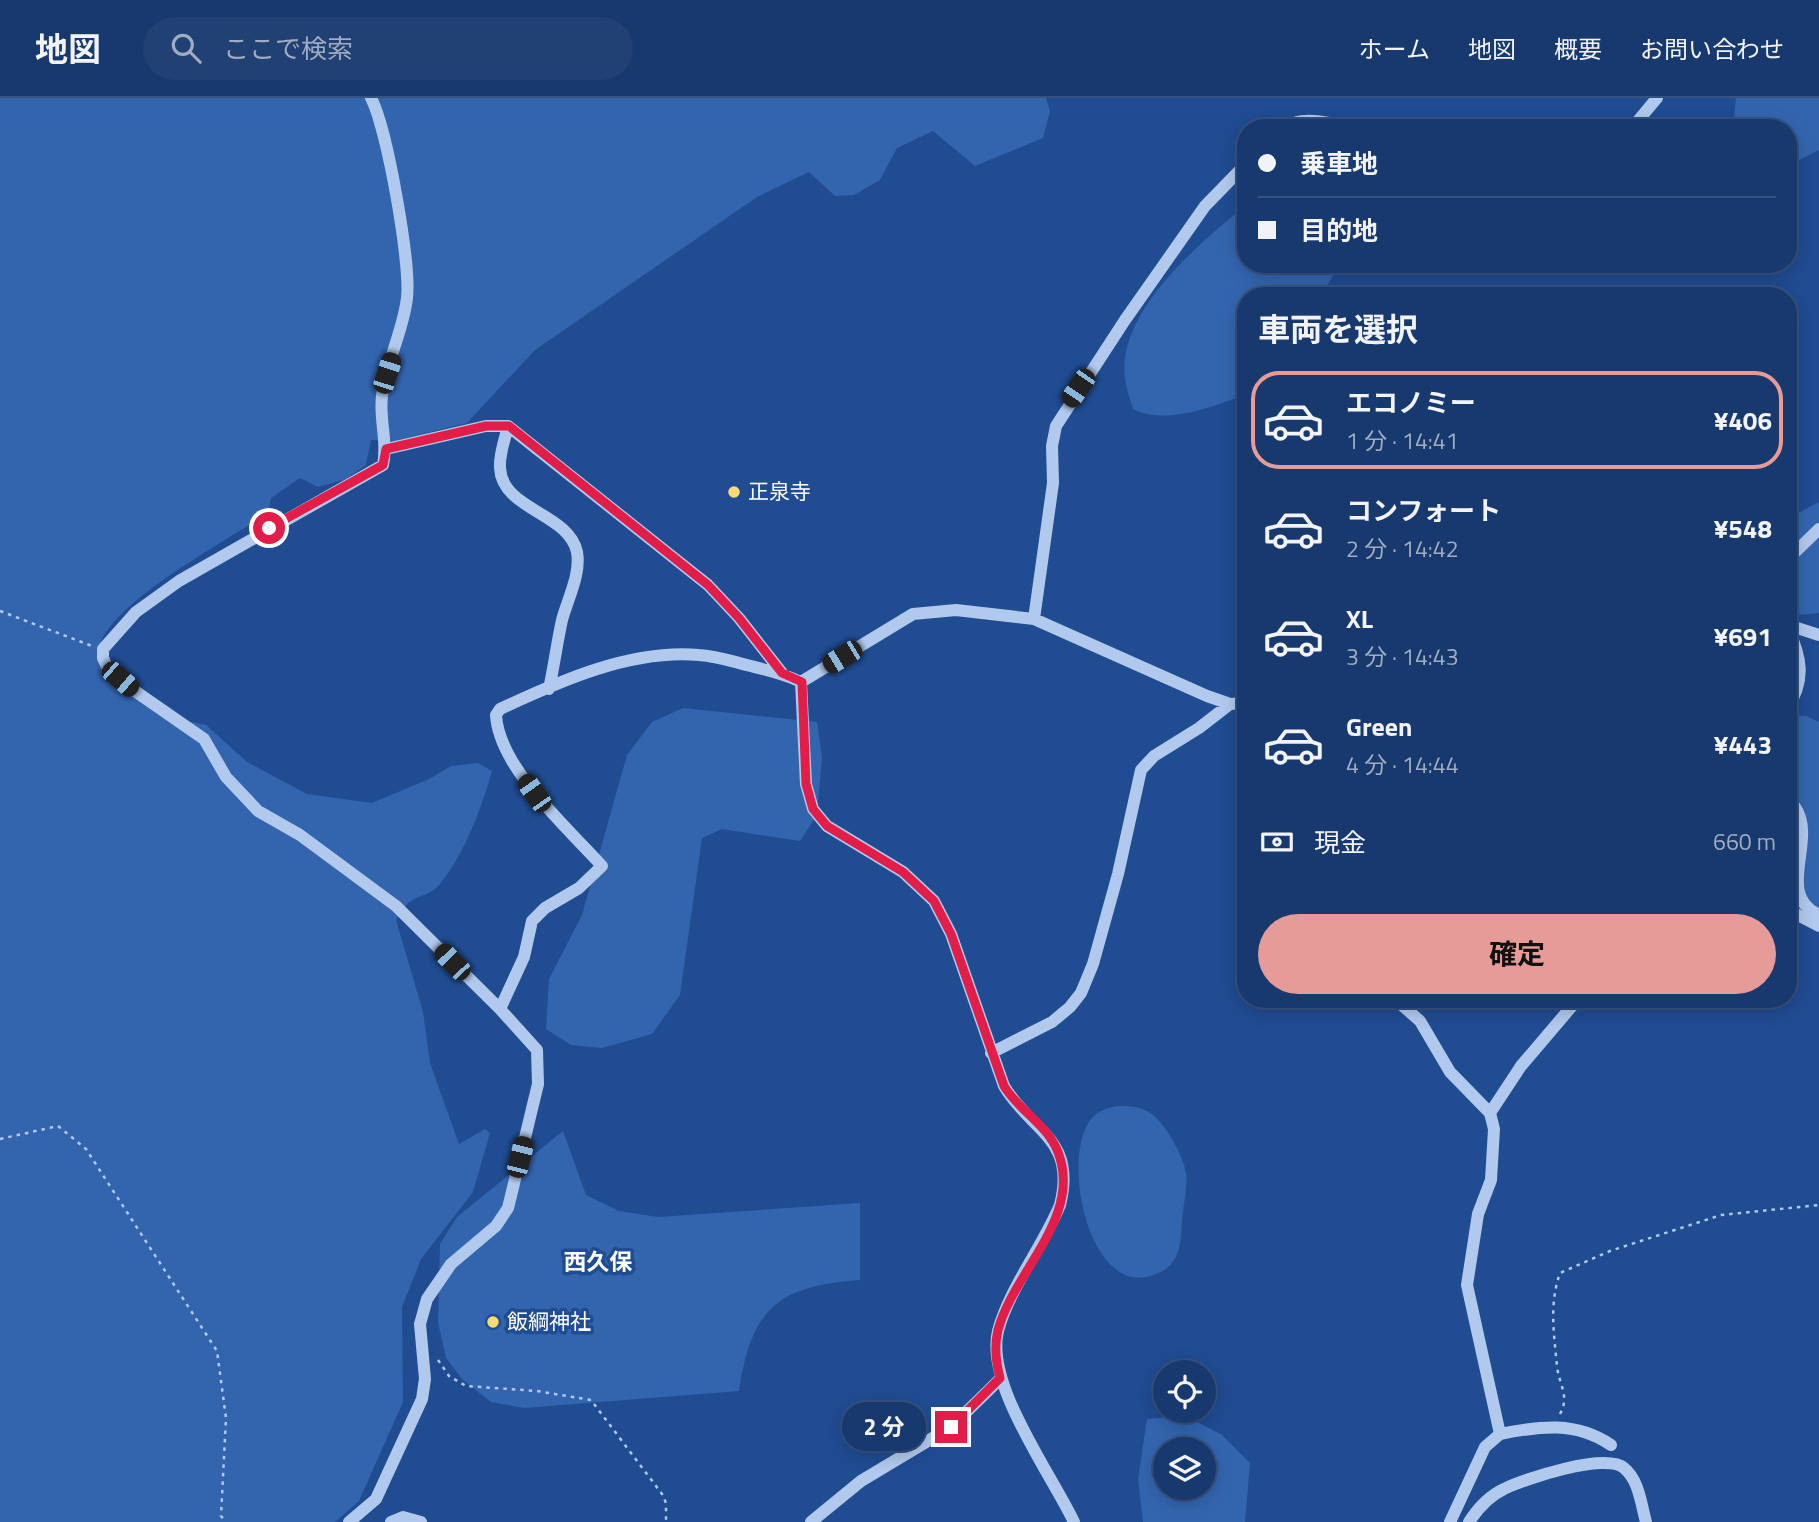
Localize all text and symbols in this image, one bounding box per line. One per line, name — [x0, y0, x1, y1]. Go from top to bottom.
search box — [143, 17, 633, 80]
text: 地図 — [35, 24, 101, 74]
icon: search — [167, 29, 205, 67]
text: ここで検索 — [223, 29, 353, 68]
text: ホーム — [1359, 31, 1430, 67]
text: 地図 — [1468, 31, 1516, 67]
text: 概要 — [1554, 31, 1602, 67]
text: お問い合わせ — [1640, 31, 1784, 67]
text: 乗車地 — [1300, 144, 1378, 183]
text: 目的地 — [1300, 211, 1378, 250]
text: 車両を選択 — [1258, 305, 1418, 353]
car — [371, 350, 404, 396]
car — [1058, 365, 1099, 411]
text: エコノミー — [1346, 383, 1476, 422]
icon: car — [1262, 389, 1325, 452]
text: ¥406 — [1714, 401, 1772, 440]
text: 1 分 · 14:41 — [1346, 423, 1459, 458]
place label: 正泉寺 — [748, 475, 811, 507]
marker: 正泉寺 — [726, 484, 742, 500]
text: コンフォート — [1346, 491, 1501, 530]
icon: car — [1262, 497, 1325, 560]
text: ¥548 — [1714, 509, 1772, 548]
route start — [253, 512, 285, 544]
text: 2 分 · 14:42 — [1346, 531, 1459, 566]
text: XL — [1346, 599, 1373, 638]
icon: car — [1262, 605, 1325, 668]
text: ¥691 — [1714, 617, 1772, 656]
car — [819, 637, 866, 677]
text: 3 分 · 14:43 — [1346, 639, 1459, 674]
car — [98, 657, 143, 701]
text: Green — [1346, 707, 1412, 746]
icon: car — [1262, 713, 1325, 776]
text: ¥443 — [1714, 725, 1772, 764]
text: 4 分 · 14:44 — [1346, 747, 1459, 782]
car — [514, 770, 555, 816]
icon: cash — [1258, 823, 1296, 861]
text: 現金 — [1314, 823, 1366, 862]
text: 660 m — [1713, 824, 1776, 859]
button: 確定 — [1258, 914, 1776, 994]
car — [430, 940, 475, 984]
car — [505, 1134, 536, 1180]
district label: 西久保 — [564, 1244, 633, 1279]
place label: 飯綱神社 — [507, 1305, 591, 1337]
marker: 飯綱神社 — [485, 1314, 501, 1330]
map controls — [1153, 1360, 1216, 1500]
button: locate — [1153, 1360, 1216, 1423]
callout: 2 分 — [842, 1402, 926, 1452]
text: 2 分 — [864, 1409, 904, 1444]
route end — [935, 1411, 967, 1443]
button: layers — [1153, 1437, 1216, 1500]

